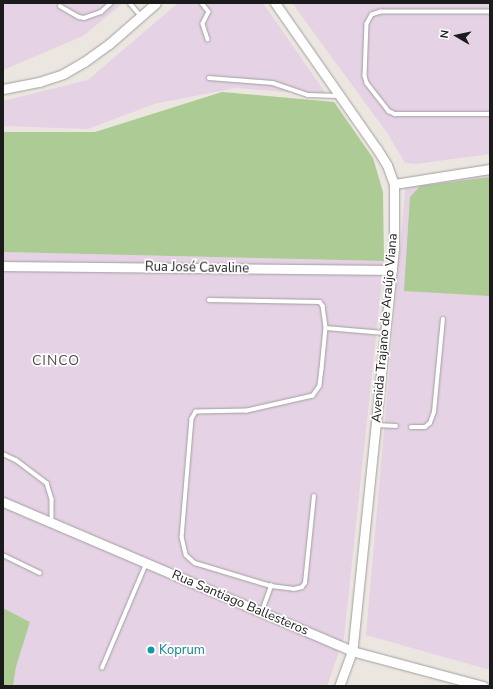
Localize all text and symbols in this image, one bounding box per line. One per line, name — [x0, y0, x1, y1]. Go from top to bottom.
north arrow — [437, 16, 477, 56]
text: N — [437, 29, 453, 39]
street label: Avenida Trajano de Araújo Viana — [369, 233, 401, 423]
street label: Rua José Cavaline — [145, 259, 249, 277]
district label: CINCO — [32, 353, 80, 369]
street label: Rua Santiago Ballesteros — [169, 567, 311, 639]
place label: Koprum — [159, 642, 205, 658]
marker: Koprum — [146, 645, 156, 655]

